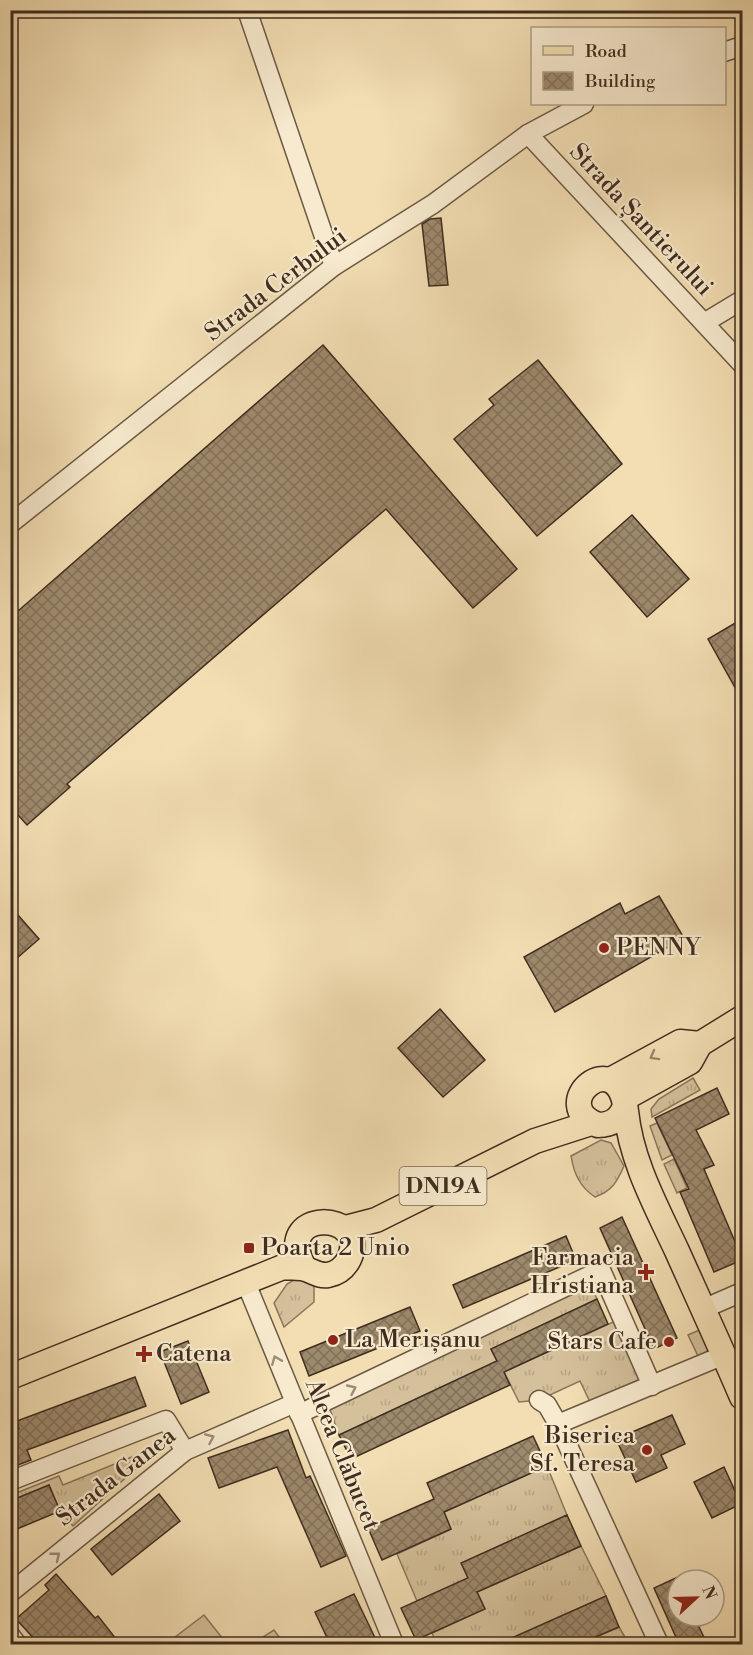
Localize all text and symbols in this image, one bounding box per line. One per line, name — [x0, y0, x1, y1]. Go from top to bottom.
legend — [531, 27, 726, 105]
text: Road — [585, 40, 628, 63]
text: Building — [584, 70, 656, 93]
street label: Strada Șantierului — [563, 138, 719, 303]
street label: Strada Cerbului — [199, 222, 353, 348]
place label: PENNY — [616, 933, 702, 963]
marker: PENNY — [597, 941, 611, 955]
one-way arrow — [650, 1049, 660, 1060]
road number: DN19A — [400, 1167, 486, 1205]
place label: Poarta 2 Unio — [261, 1233, 410, 1263]
marker: Poarta 2 Unio — [242, 1241, 256, 1255]
place label: Farmacia Hristiana — [530, 1243, 635, 1301]
marker: Farmacia Hristiana — [639, 1265, 653, 1279]
place label: La Merișanu — [345, 1325, 481, 1355]
place label: Stars Cafe — [547, 1327, 657, 1357]
marker: La Merișanu — [326, 1333, 340, 1347]
marker: Stars Cafe — [662, 1335, 676, 1349]
place label: Catena — [156, 1339, 232, 1369]
marker: Catena — [137, 1347, 151, 1361]
one-way arrow — [271, 1355, 283, 1366]
street label: Aleea Clăbucet — [298, 1374, 386, 1536]
one-way arrow — [346, 1384, 357, 1396]
street label: Strada Ganea — [50, 1420, 183, 1533]
place label: Biserica Sf. Teresa — [530, 1421, 636, 1479]
one-way arrow — [204, 1433, 215, 1445]
marker: Biserica Sf. Teresa — [640, 1443, 654, 1457]
one-way arrow — [49, 1552, 60, 1563]
north arrow — [666, 1568, 726, 1628]
text: N — [697, 1583, 721, 1603]

